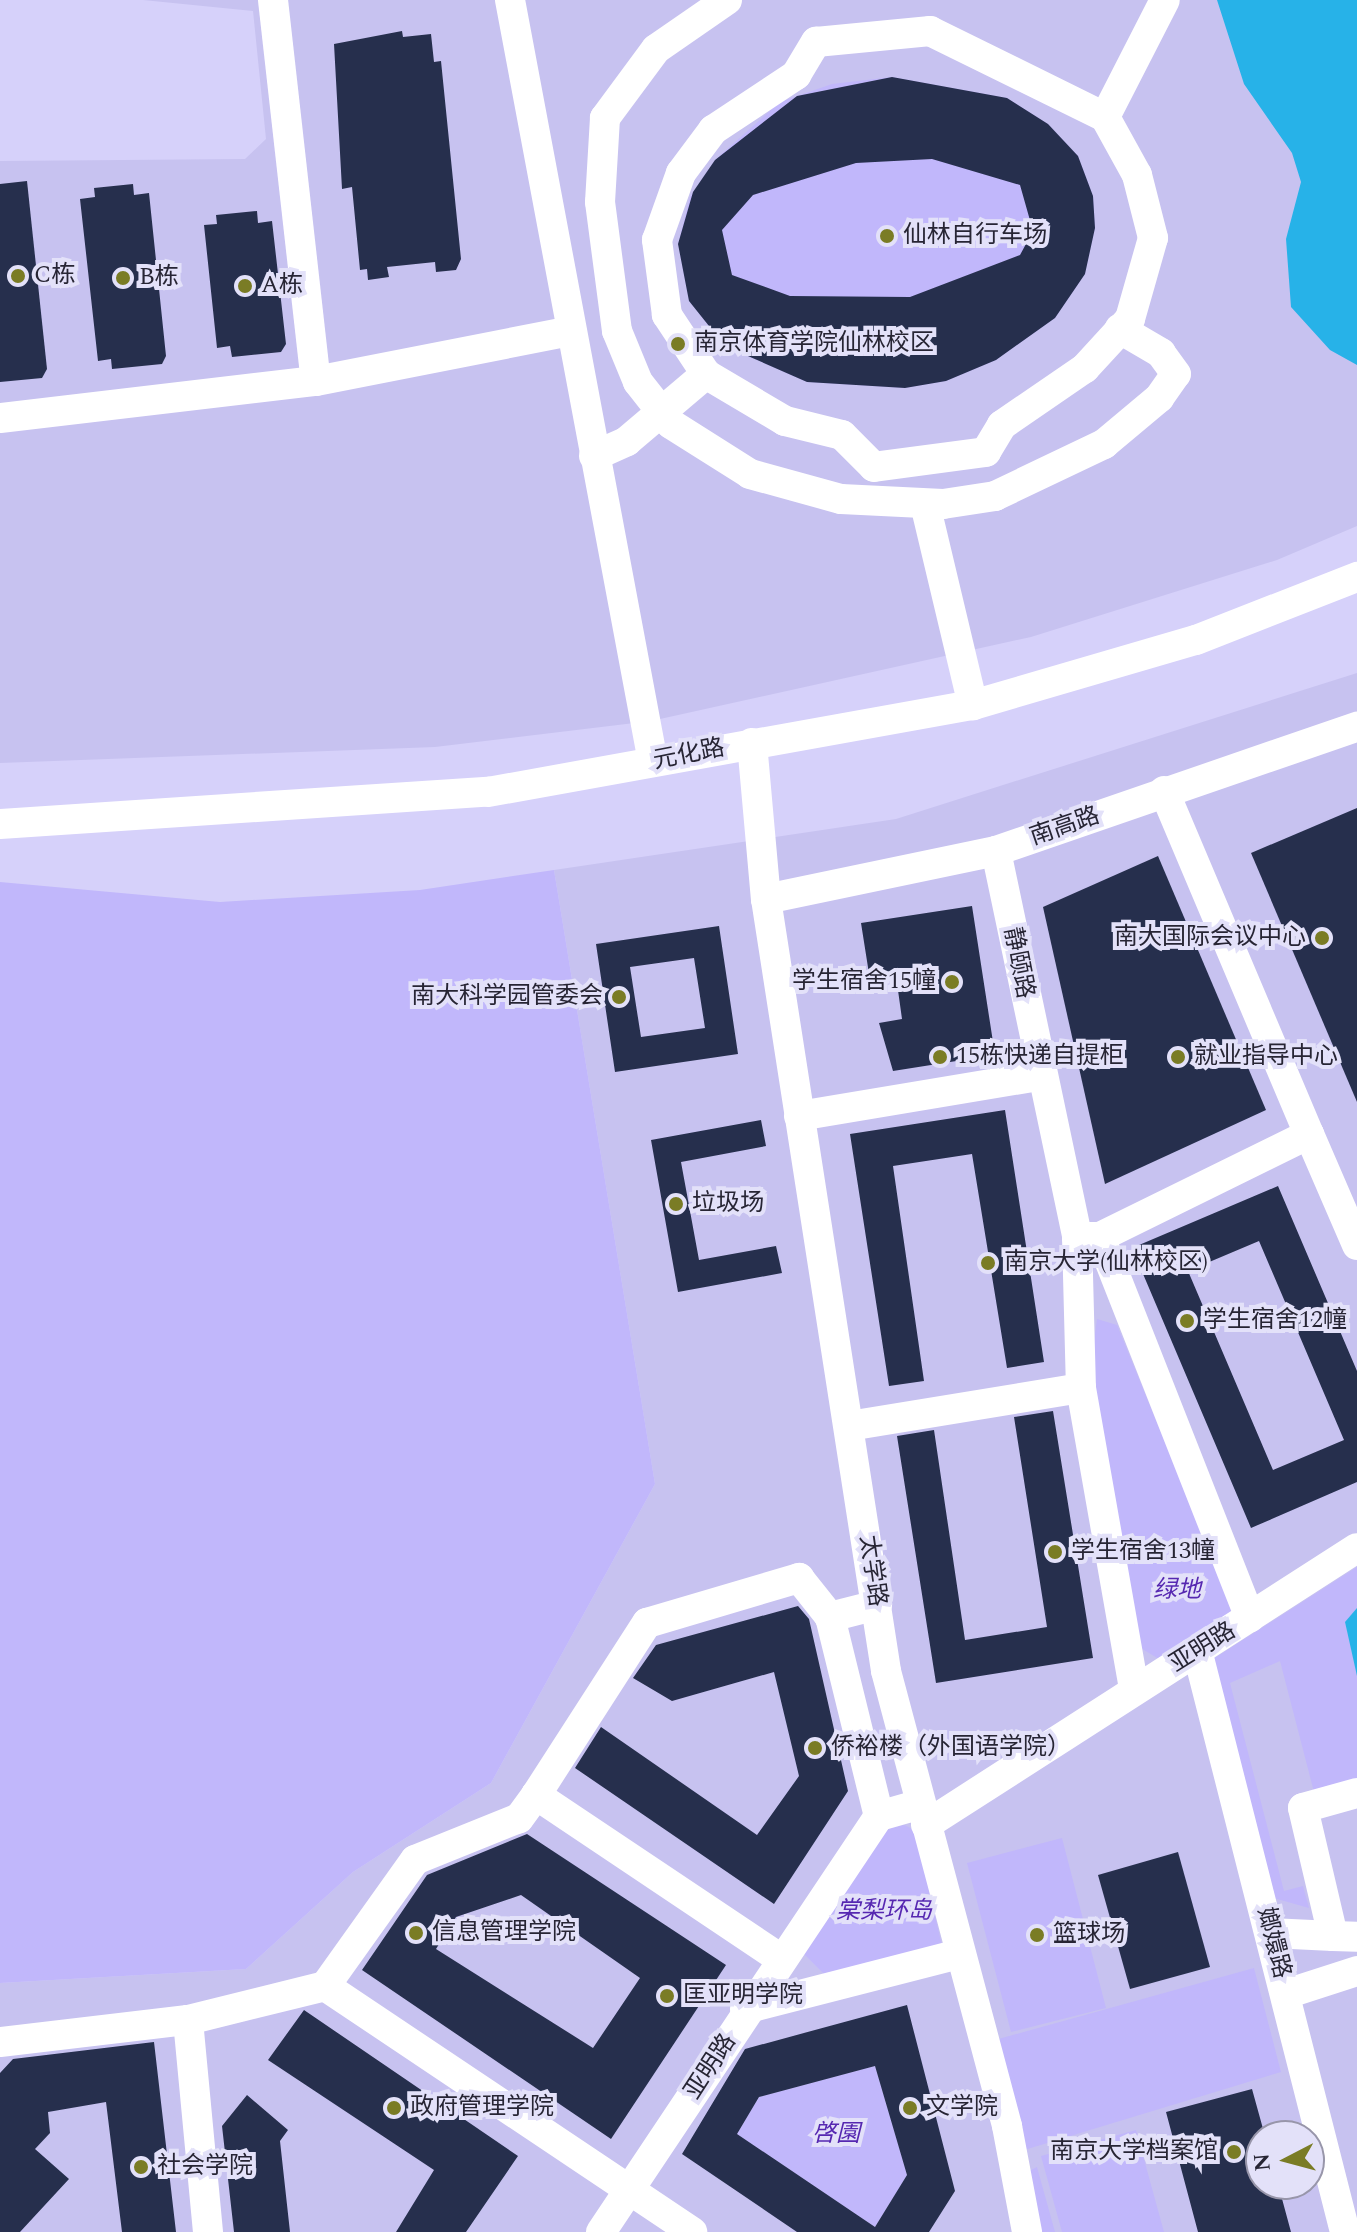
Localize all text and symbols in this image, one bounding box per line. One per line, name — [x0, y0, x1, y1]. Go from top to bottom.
place label: 仙林自行车场 — [903, 222, 1047, 250]
marker: 仙林自行车场 — [878, 227, 896, 245]
place label: C栋 — [34, 262, 75, 290]
place label: B栋 — [139, 264, 179, 292]
marker: C栋 — [9, 267, 27, 285]
marker: B栋 — [114, 269, 132, 287]
place label: A栋 — [261, 272, 303, 300]
marker: A栋 — [236, 277, 254, 295]
place label: 南京体育学院仙林校区 — [694, 330, 934, 358]
marker: 南京体育学院仙林校区 — [669, 335, 687, 353]
street label: 元化路 — [651, 734, 727, 776]
street label: 南高路 — [1026, 802, 1104, 852]
place label: 南大国际会议中心 — [1114, 924, 1306, 952]
street label: 静颐路 — [997, 925, 1039, 1001]
marker: 南大国际会议中心 — [1313, 929, 1331, 947]
place label: 学生宿舍15幢 — [792, 968, 936, 996]
marker: 学生宿舍15幢 — [943, 973, 961, 991]
place label: 南大科学园管委会 — [411, 983, 603, 1011]
marker: 南大科学园管委会 — [610, 988, 628, 1006]
place label: 15栋快递自提柜 — [956, 1043, 1124, 1071]
place label: 就业指导中心 — [1194, 1043, 1338, 1071]
marker: 15栋快递自提柜 — [931, 1048, 949, 1066]
marker: 就业指导中心 — [1169, 1048, 1187, 1066]
place label: 垃圾场 — [692, 1190, 764, 1218]
marker: 垃圾场 — [667, 1195, 685, 1213]
place label: 南京大学(仙林校区) — [1004, 1249, 1208, 1277]
marker: 南京大学(仙林校区) — [979, 1254, 997, 1272]
place label: 学生宿舍12幢 — [1203, 1307, 1347, 1335]
marker: 学生宿舍12幢 — [1178, 1312, 1196, 1330]
street label: 太学路 — [853, 1533, 891, 1609]
place label: 学生宿舍13幢 — [1071, 1538, 1215, 1566]
marker: 学生宿舍13幢 — [1046, 1543, 1064, 1561]
park label: 绿地 — [1153, 1577, 1201, 1605]
street label: 亚明路 — [1165, 1617, 1241, 1679]
place label: 侨裕楼（外国语学院） — [831, 1734, 1071, 1762]
marker: 侨裕楼（外国语学院） — [806, 1739, 824, 1757]
park label: 棠梨环岛 — [836, 1898, 932, 1926]
street label: 嫏嬛路 — [1250, 1905, 1296, 1981]
place label: 信息管理学院 — [432, 1919, 576, 1947]
place label: 篮球场 — [1053, 1921, 1125, 1949]
marker: 信息管理学院 — [407, 1924, 425, 1942]
marker: 篮球场 — [1028, 1926, 1046, 1944]
place label: 匡亚明学院 — [683, 1982, 803, 2010]
marker: 匡亚明学院 — [658, 1987, 676, 2005]
street label: 亚明路 — [679, 2029, 743, 2105]
place label: 政府管理学院 — [410, 2094, 554, 2122]
place label: 文学院 — [926, 2094, 998, 2122]
marker: 政府管理学院 — [385, 2099, 403, 2117]
marker: 文学院 — [901, 2099, 919, 2117]
north arrow — [1245, 2120, 1325, 2200]
park label: 啓園 — [812, 2121, 860, 2149]
place label: 南京大学档案馆 — [1050, 2138, 1218, 2166]
marker: 南京大学档案馆 — [1225, 2143, 1243, 2161]
text: N — [1245, 2152, 1280, 2173]
place label: 社会学院 — [157, 2153, 253, 2181]
marker: 社会学院 — [132, 2158, 150, 2176]

